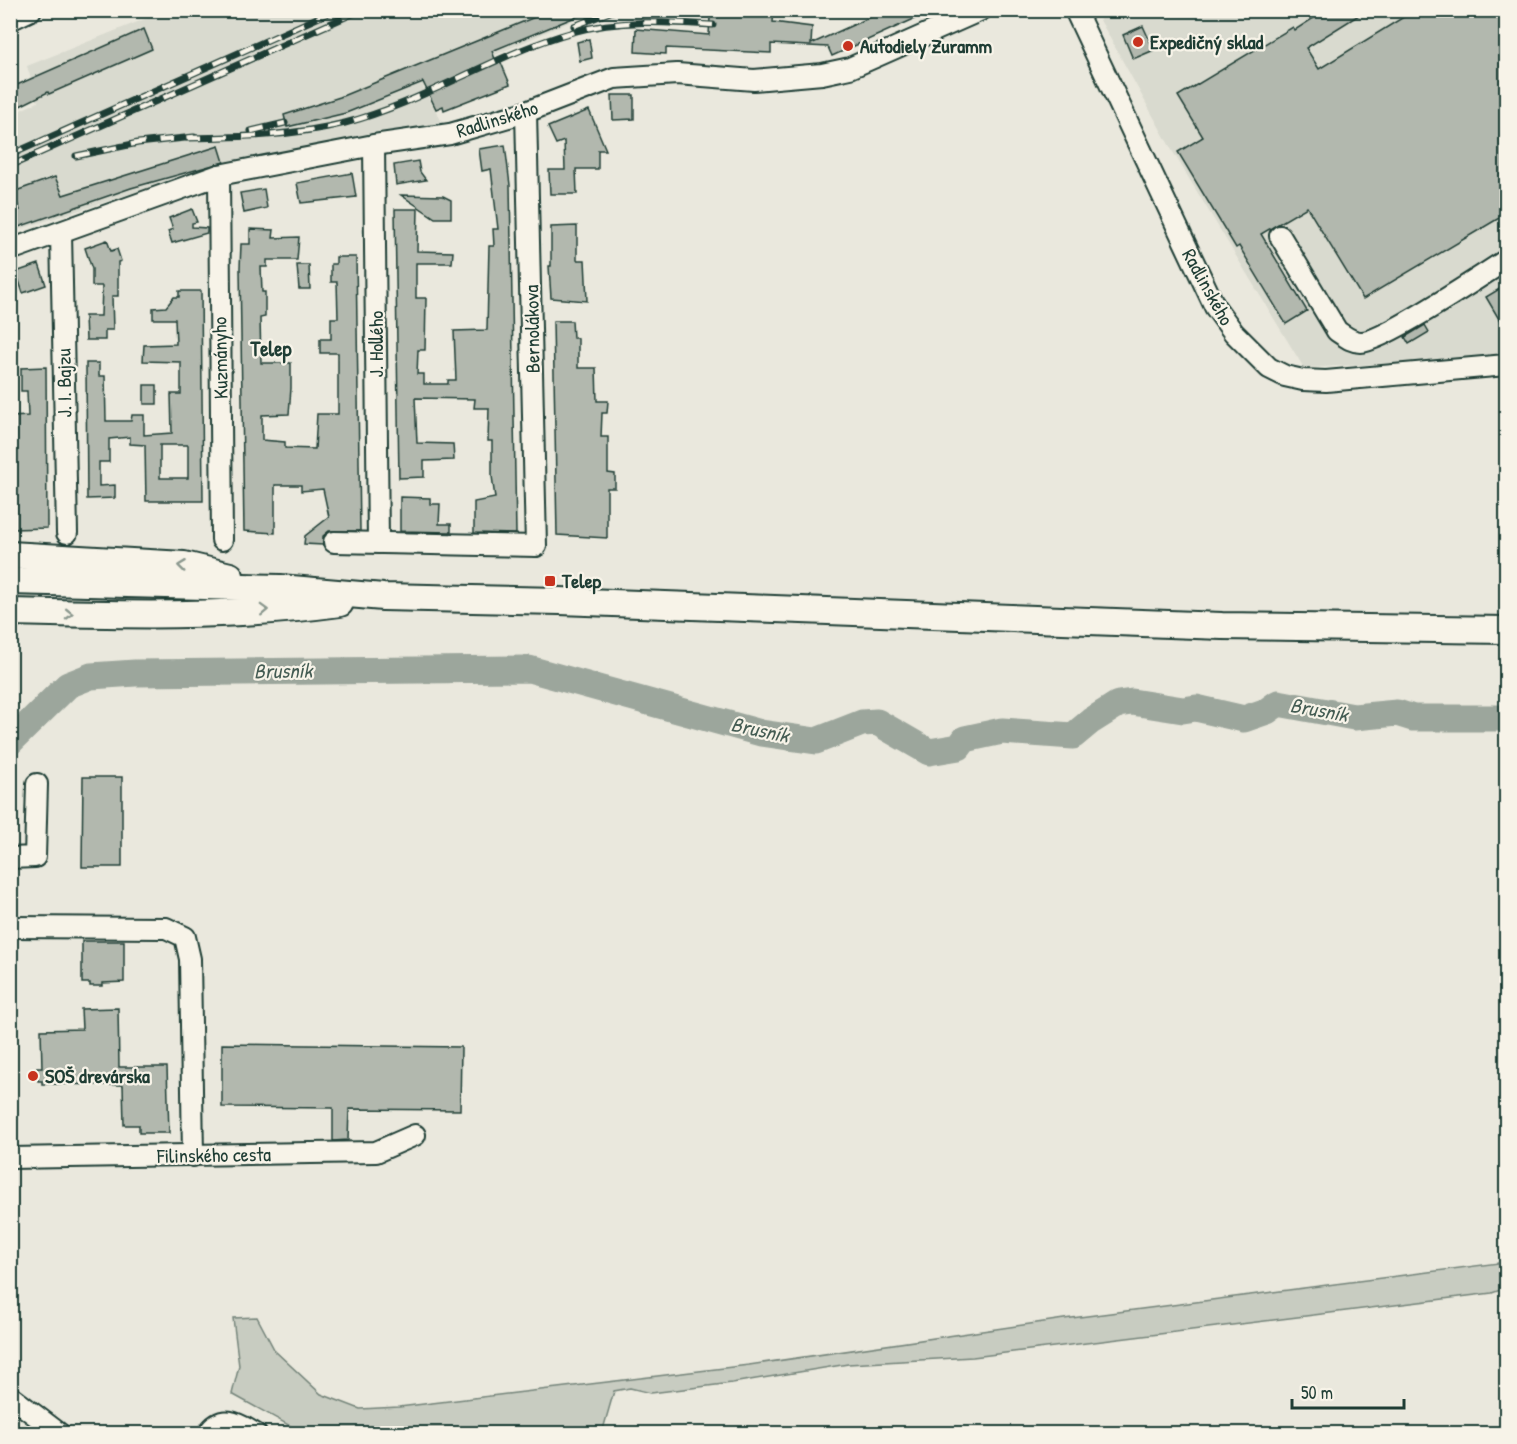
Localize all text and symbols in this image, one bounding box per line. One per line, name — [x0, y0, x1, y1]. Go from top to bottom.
place label: Expedičný sklad — [1150, 28, 1264, 56]
place label: Autodiely Zuramm — [860, 32, 993, 60]
marker: Expedičný sklad — [1131, 35, 1145, 49]
marker: Autodiely Zuramm — [841, 39, 855, 53]
street label: Radlinského — [453, 93, 541, 144]
street label: Radlinského — [1176, 243, 1241, 330]
street label: Bernolákova — [517, 284, 546, 373]
street label: J. Hollého — [362, 311, 389, 377]
street label: Kuzmányho — [205, 317, 234, 399]
district label: Telep — [249, 334, 293, 364]
street label: J. I. Bajzu — [49, 348, 78, 418]
one-way arrow — [177, 560, 187, 572]
place label: Telep — [561, 567, 602, 595]
marker: Telep — [543, 574, 557, 588]
one-way arrow — [259, 604, 268, 616]
one-way arrow — [64, 607, 73, 620]
water label: Brusník — [254, 655, 315, 686]
water label: Brusník — [1288, 690, 1352, 729]
water label: Brusník — [729, 709, 794, 750]
place label: SOŠ drevárska — [45, 1062, 150, 1089]
marker: SOŠ drevárska — [26, 1069, 40, 1083]
street label: Filinského cesta — [156, 1140, 271, 1169]
scale bar — [1292, 1372, 1404, 1410]
text: 50 m — [1301, 1380, 1333, 1405]

